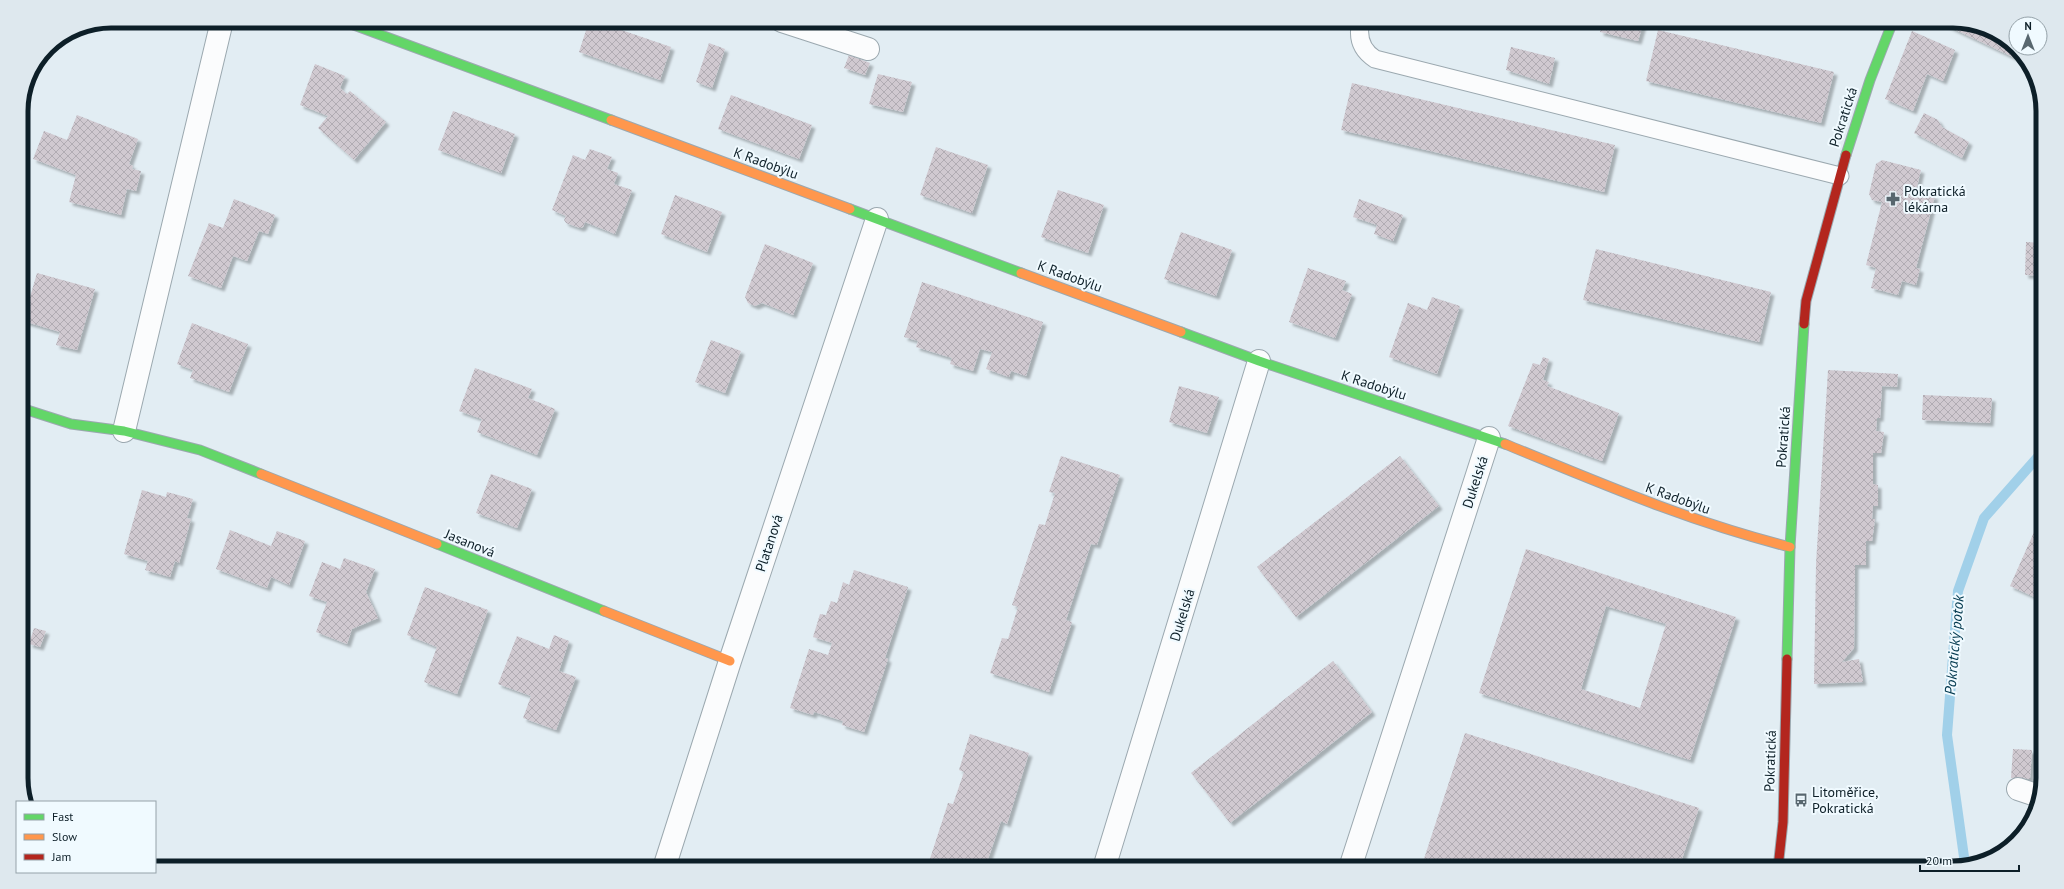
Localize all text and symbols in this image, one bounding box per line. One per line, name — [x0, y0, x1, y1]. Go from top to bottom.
north arrow — [2008, 16, 2048, 56]
text: N — [2024, 19, 2032, 33]
street label: Pokratická — [1825, 85, 1861, 149]
street label: K Radobýlu — [731, 143, 801, 183]
place label: Pokratická lékárna — [1904, 182, 1966, 216]
pharmacy icon: Pokratická lékárna — [1885, 191, 1901, 207]
street label: K Radobýlu — [1035, 256, 1105, 296]
street label: K Radobýlu — [1339, 366, 1409, 404]
street label: Pokratická — [1772, 406, 1794, 468]
street label: Dukelská — [1458, 453, 1492, 510]
street label: K Radobýlu — [1643, 478, 1713, 518]
street label: Platanová — [751, 512, 787, 574]
street label: Jasanová — [441, 524, 498, 561]
street label: Dukelská — [1166, 587, 1199, 643]
water label: Pokratický potok — [1940, 593, 1968, 696]
street label: Pokratická — [1760, 730, 1780, 792]
place label: Litoměřice, Pokratická — [1812, 783, 1878, 817]
bus stop icon: Litoměřice, Pokratická — [1793, 792, 1809, 808]
legend — [16, 801, 156, 873]
text: Fast — [52, 809, 73, 824]
text: Slow — [52, 829, 77, 844]
scale bar — [1920, 847, 2019, 873]
text: Jam — [51, 849, 71, 864]
text: 20 m — [1926, 853, 1952, 868]

